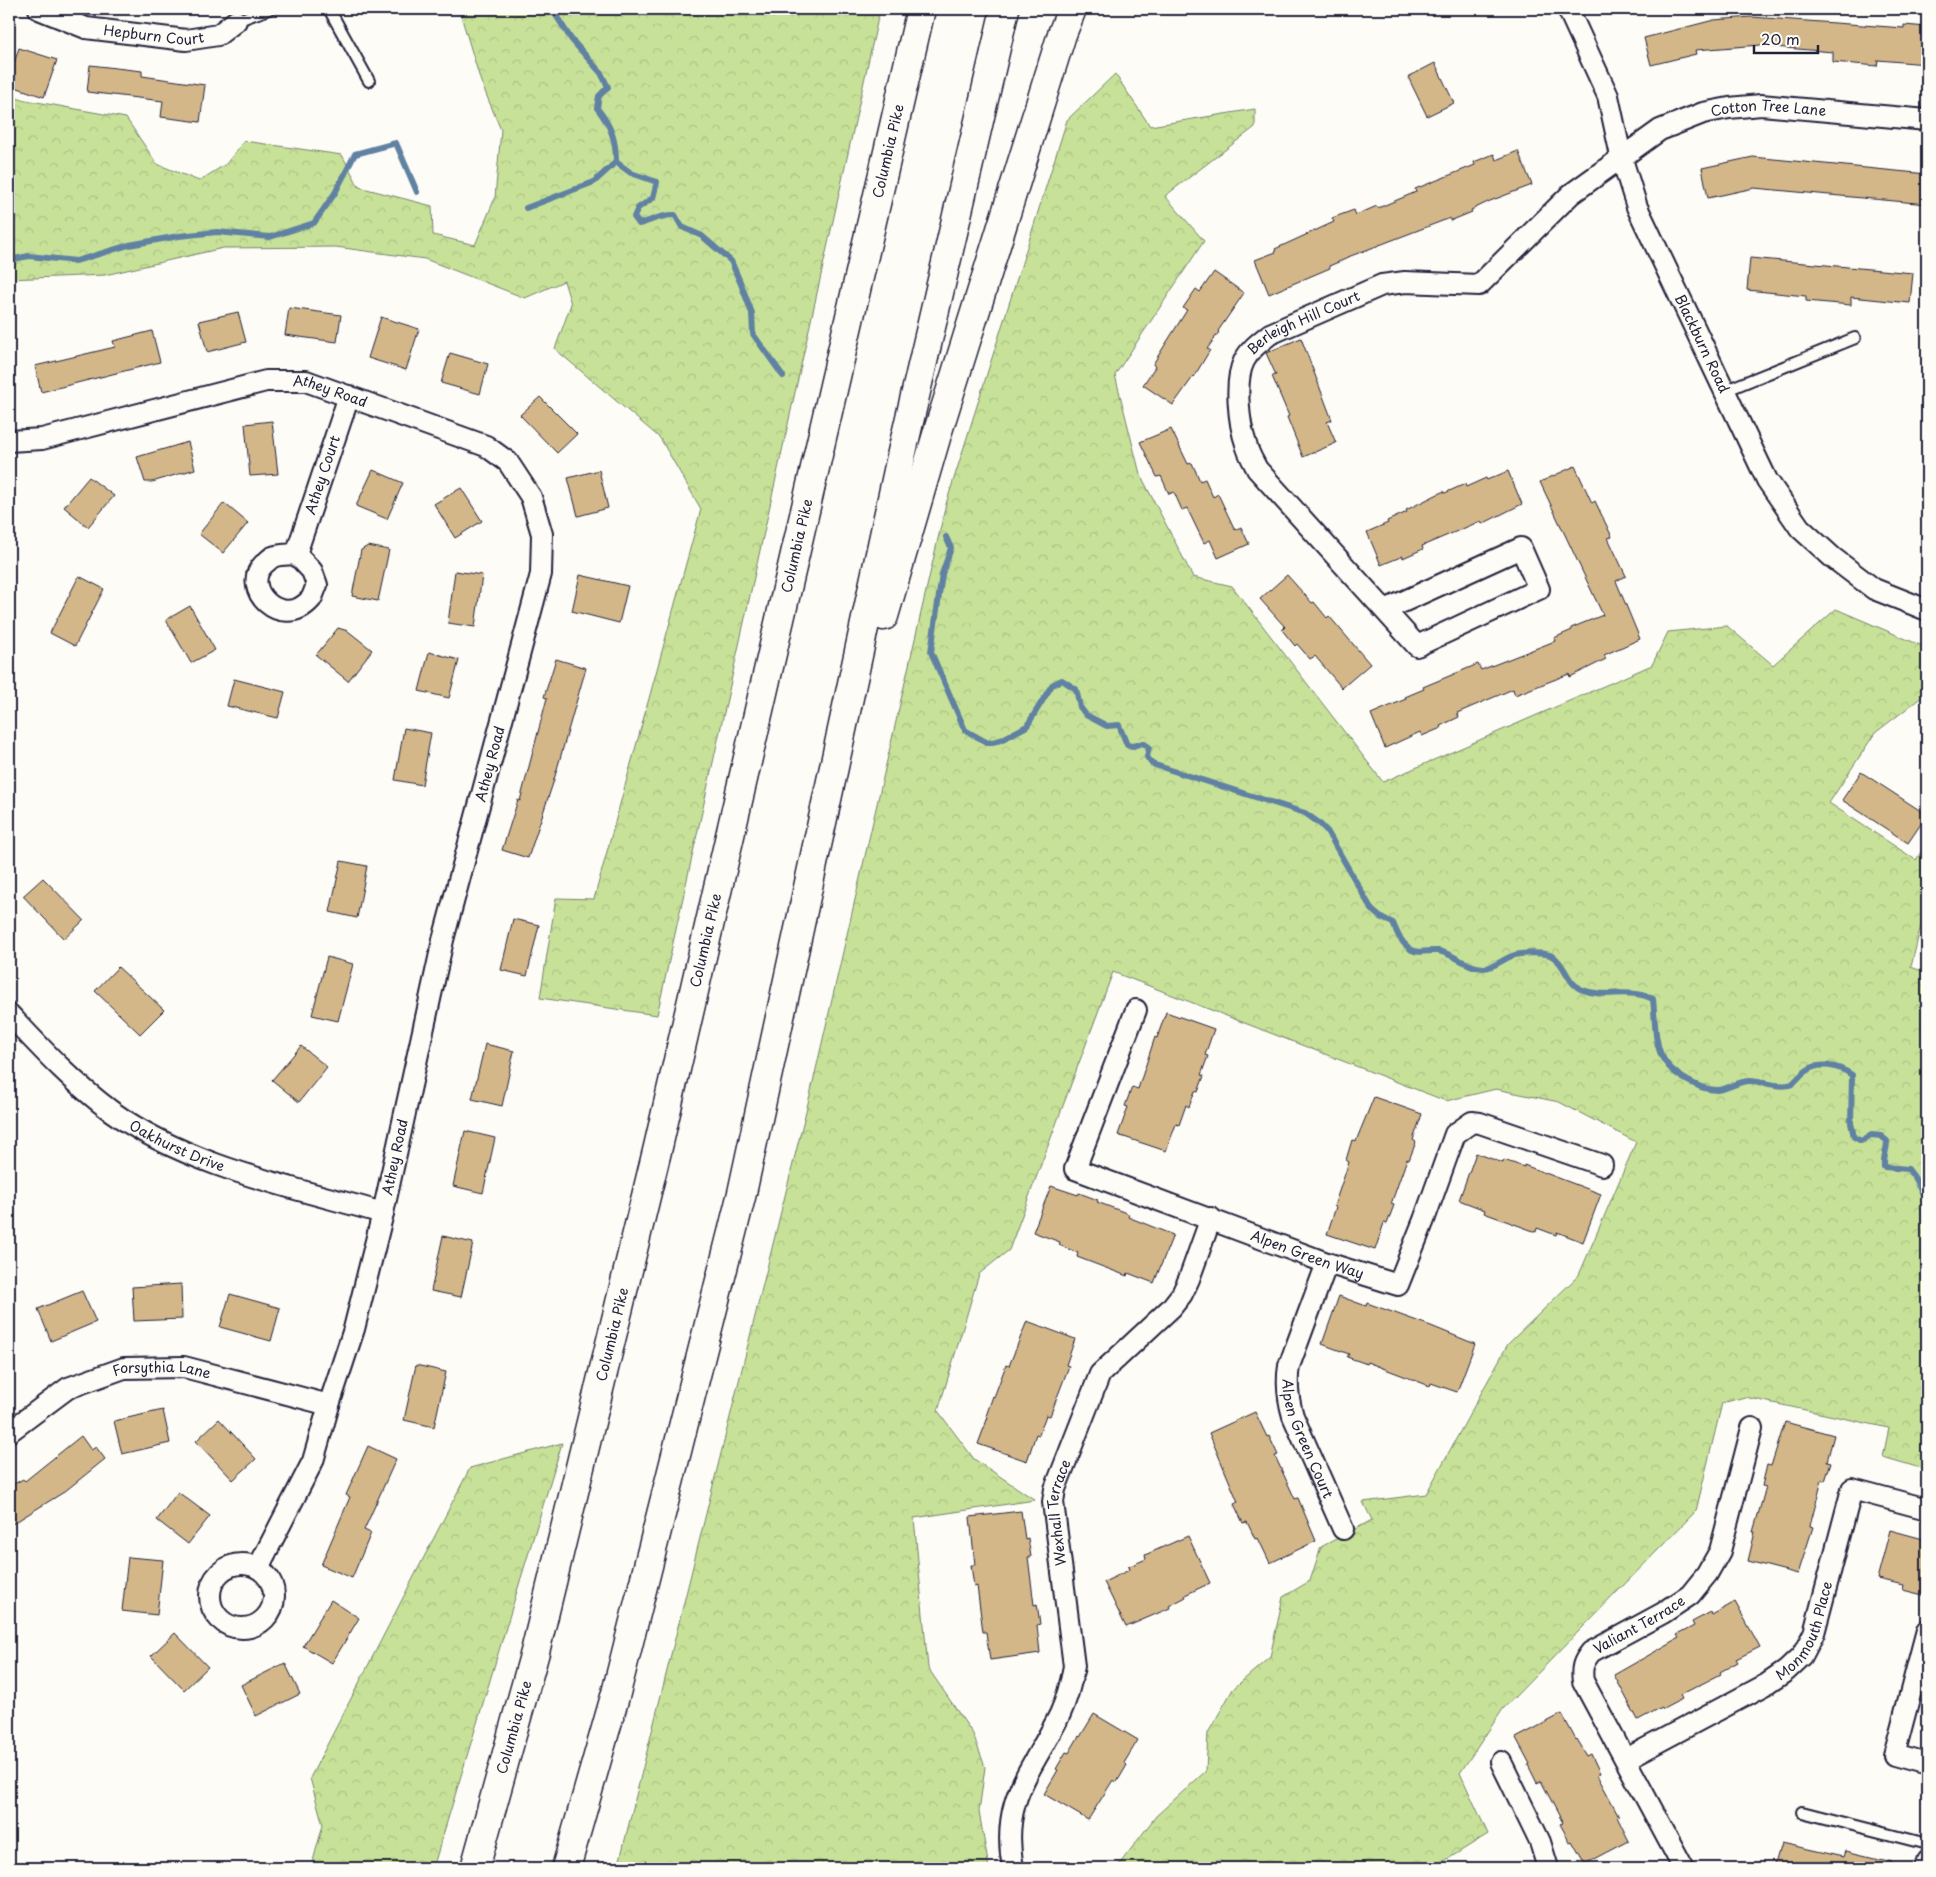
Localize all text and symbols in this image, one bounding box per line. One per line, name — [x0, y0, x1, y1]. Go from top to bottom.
street label: Hepburn Court — [102, 19, 206, 50]
scale bar — [1754, 22, 1817, 54]
text: 20 m — [1761, 27, 1800, 50]
street label: Cotton Tree Lane — [1709, 94, 1828, 121]
street label: Columbia Pike — [867, 102, 909, 200]
street label: Berleigh Hill Court — [1242, 285, 1363, 359]
street label: Blackburn Road — [1670, 291, 1735, 396]
street label: Athey Road — [293, 370, 370, 412]
street label: Athey Court — [299, 432, 345, 517]
street label: Columbia Pike — [775, 497, 817, 595]
street label: Athey Road — [469, 724, 510, 804]
street label: Columbia Pike — [684, 891, 726, 989]
street label: Oakhurst Drive — [125, 1115, 228, 1177]
street label: Athey Road — [376, 1117, 413, 1197]
street label: Alpen Green Way — [1248, 1225, 1367, 1284]
street label: Columbia Pike — [590, 1285, 633, 1383]
street label: Forsythia Lane — [109, 1356, 213, 1384]
street label: Alpen Green Court — [1278, 1379, 1339, 1502]
street label: Wexhall Terrace — [1042, 1456, 1076, 1567]
street label: Monmouth Place — [1771, 1579, 1837, 1685]
street label: Valiant Terrace — [1589, 1590, 1689, 1659]
street label: Columbia Pike — [491, 1678, 537, 1776]

